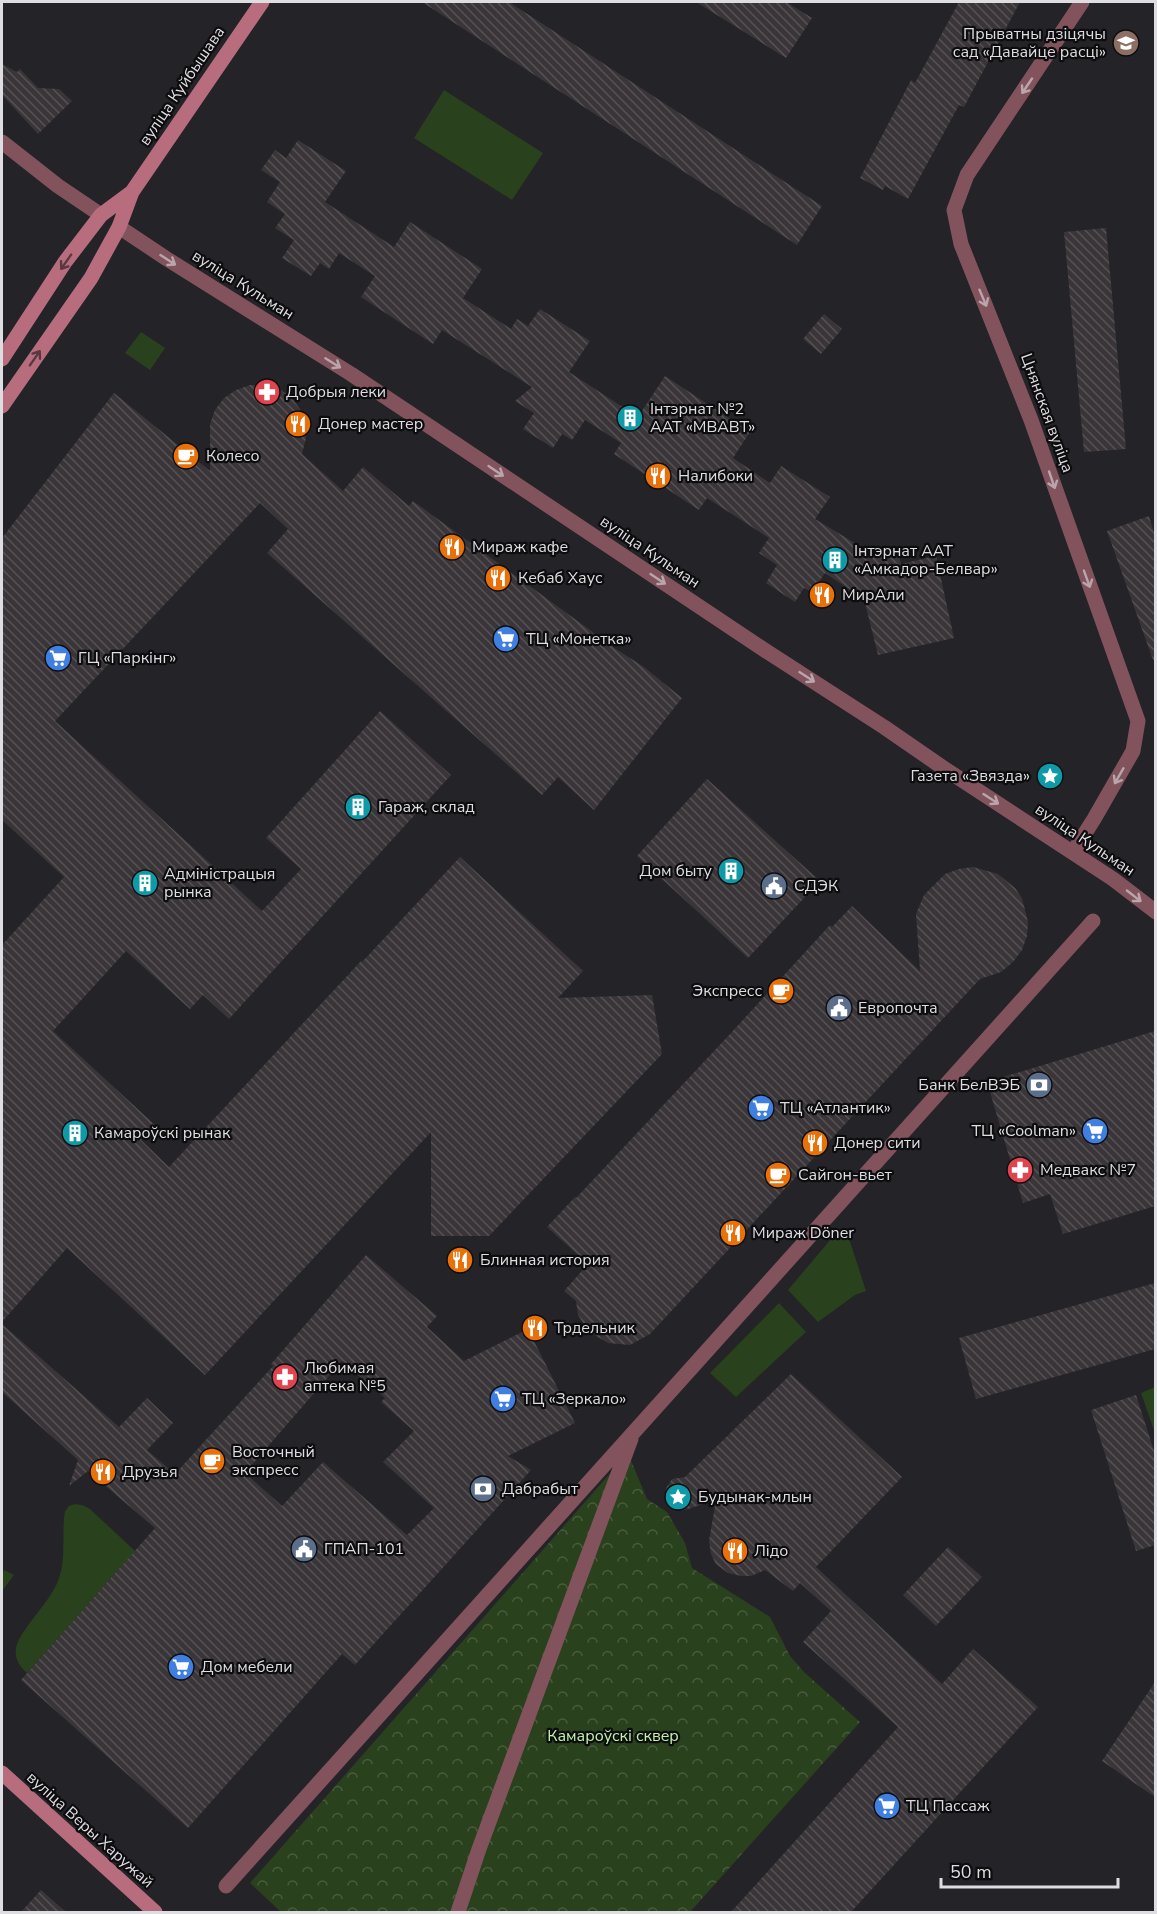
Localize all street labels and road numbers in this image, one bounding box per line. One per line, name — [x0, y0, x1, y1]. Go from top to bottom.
street label: вуліца Куйбышава — [134, 22, 230, 150]
street label: вуліца Кульман — [188, 245, 298, 325]
street label: Цнянская вуліца — [1015, 350, 1079, 476]
street label: вуліца Кульман — [596, 510, 704, 594]
street label: вуліца Кульман — [1031, 798, 1139, 882]
street label: вуліца Веры Харужай — [22, 1767, 158, 1893]

